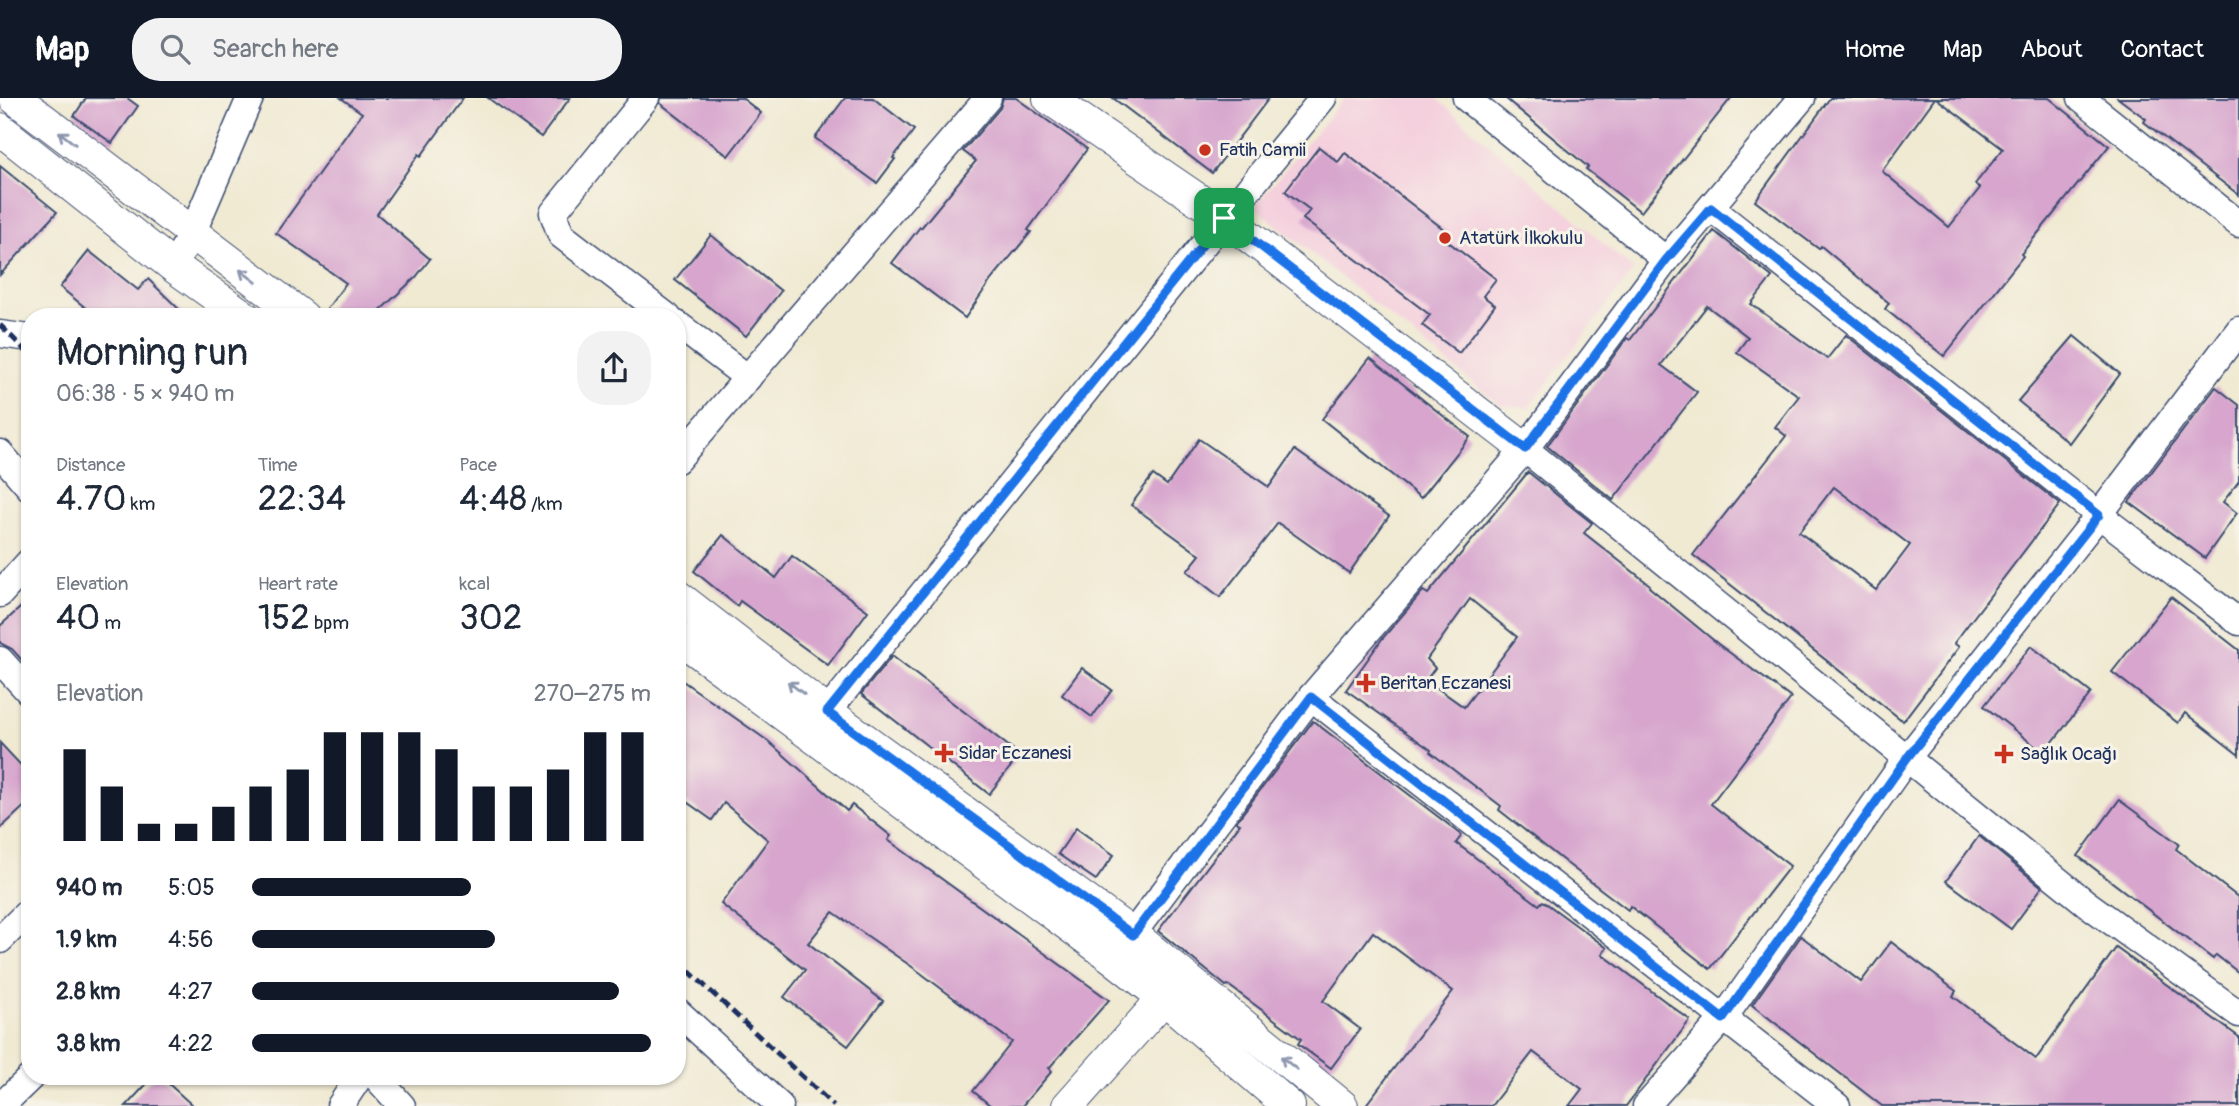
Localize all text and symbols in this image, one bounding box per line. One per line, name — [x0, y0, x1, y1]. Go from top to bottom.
search box — [132, 18, 622, 81]
text: Map — [35, 29, 90, 70]
icon: search — [156, 30, 194, 68]
text: Search here — [212, 33, 339, 65]
text: Home — [1844, 35, 1905, 64]
text: Map — [1943, 35, 1983, 64]
text: About — [2021, 35, 2083, 64]
text: Contact — [2121, 35, 2204, 64]
one-way arrow — [59, 131, 77, 146]
place label: Fatih Camii — [1219, 138, 1306, 162]
marker: Fatih Camii — [1197, 142, 1213, 158]
pin — [1194, 188, 1254, 248]
icon: arrive — [1205, 199, 1243, 237]
place label: Atatürk İlkokulu — [1459, 226, 1583, 250]
marker: Atatürk İlkokulu — [1437, 230, 1453, 246]
one-way arrow — [239, 269, 258, 283]
text: Morning run — [56, 329, 248, 377]
button: share — [577, 331, 651, 405]
text: 06:38 · 5 × 940 m — [56, 379, 234, 408]
text: Distance — [56, 453, 125, 477]
text: Time — [258, 453, 297, 477]
text: Pace — [459, 453, 497, 477]
text: 4.70 — [56, 477, 126, 521]
text: 22:34 — [258, 477, 346, 521]
text: 4:48 — [459, 477, 527, 521]
text: km — [126, 492, 155, 516]
text: /km — [527, 492, 563, 516]
text: Elevation — [56, 572, 128, 596]
text: Heart rate — [258, 572, 338, 596]
text: kcal — [459, 572, 490, 596]
text: 40 — [56, 596, 100, 640]
text: 152 — [258, 596, 310, 640]
text: 302 — [459, 596, 522, 640]
text: m — [100, 611, 121, 635]
text: bpm — [310, 611, 349, 635]
place label: Beritan Eczanesi — [1380, 671, 1511, 695]
marker: Beritan Eczanesi — [1358, 675, 1374, 691]
text: Elevation — [56, 679, 144, 708]
text: 270–275 m — [534, 679, 651, 708]
one-way arrow — [787, 680, 806, 695]
place label: Sidar Eczanesi — [958, 741, 1071, 765]
place label: Sağlık Ocağı — [2020, 742, 2117, 766]
marker: Sağlık Ocağı — [1994, 744, 2014, 764]
marker: Sidar Eczanesi — [936, 745, 952, 761]
text: 940 m — [56, 873, 122, 902]
text: 5:05 — [168, 873, 215, 902]
text: 1.9 km — [56, 925, 117, 954]
text: 4:56 — [168, 925, 213, 954]
text: 2.8 km — [56, 977, 121, 1006]
text: 4:27 — [168, 977, 213, 1006]
text: 3.8 km — [56, 1029, 120, 1058]
text: 4:22 — [168, 1029, 213, 1058]
one-way arrow — [1280, 1055, 1298, 1071]

